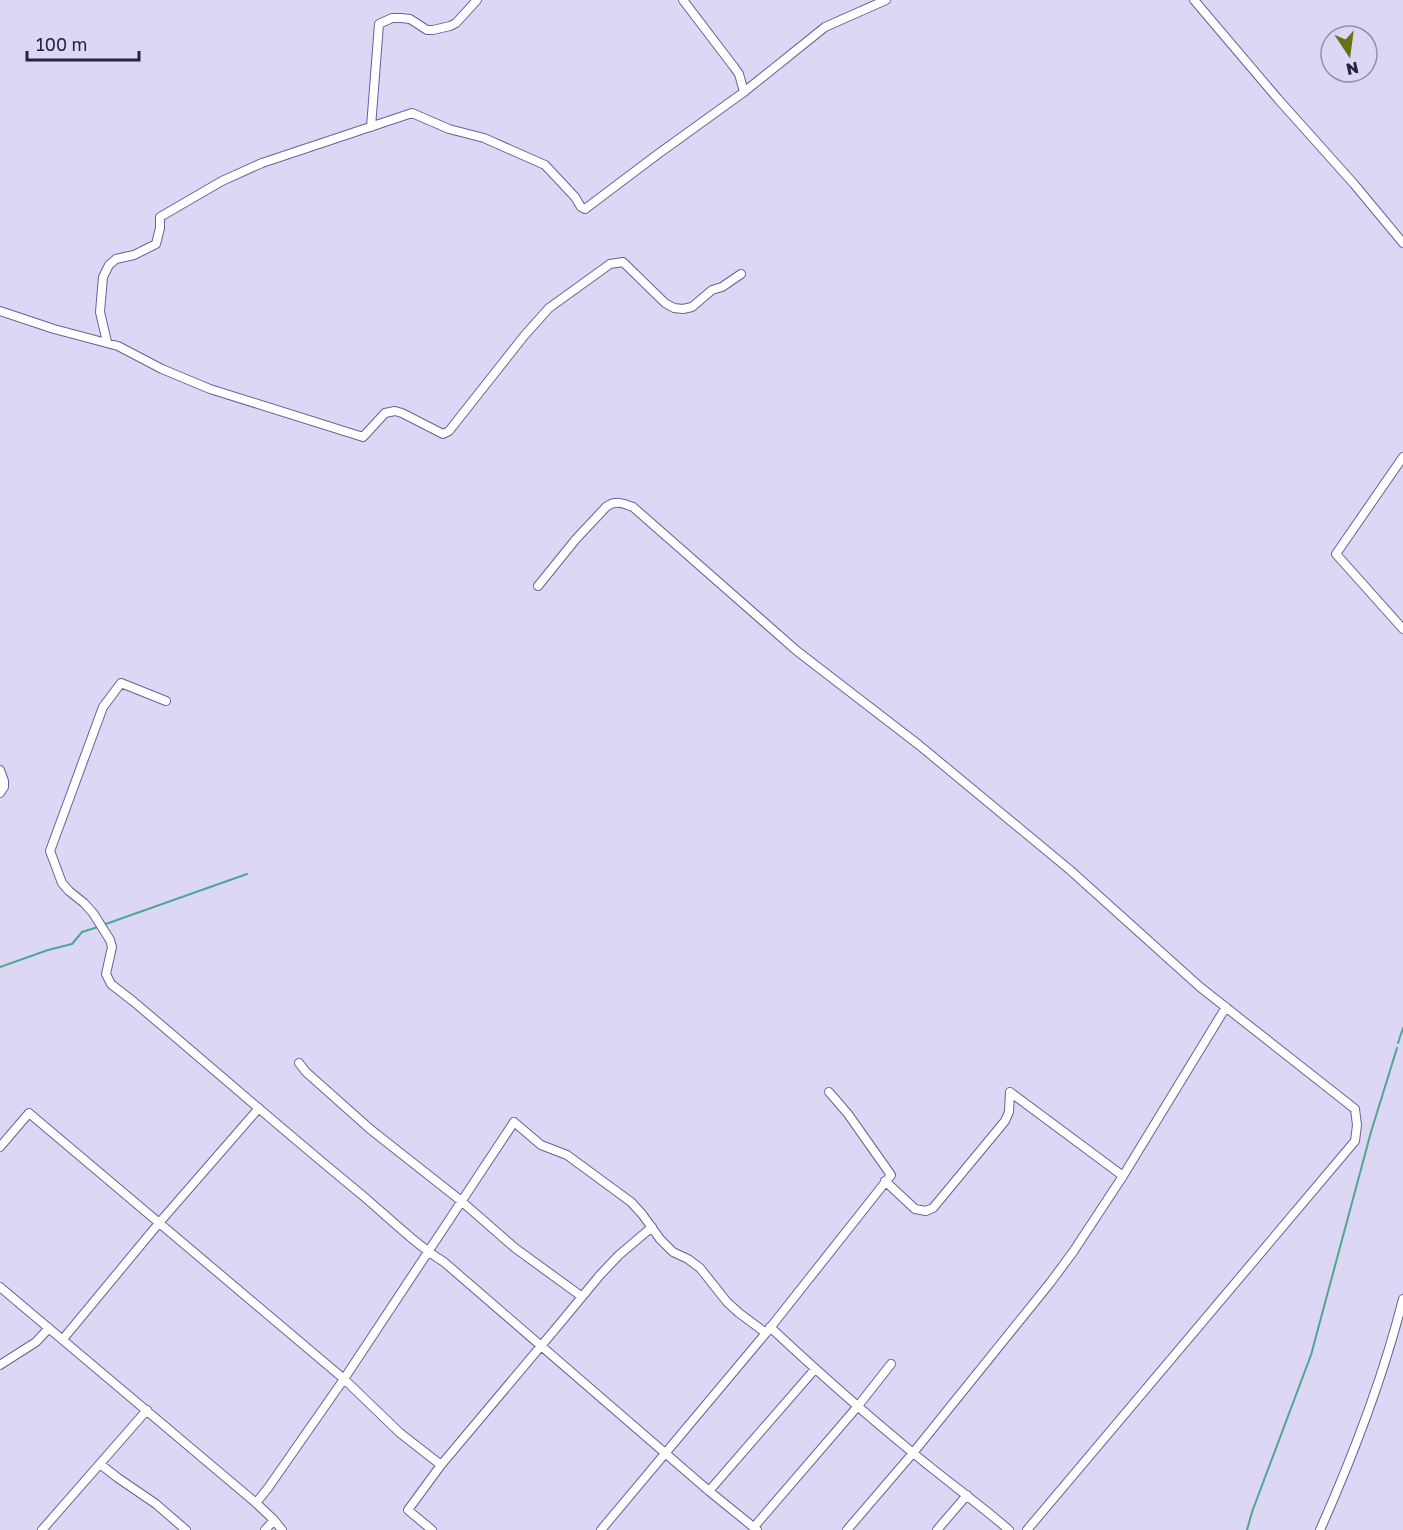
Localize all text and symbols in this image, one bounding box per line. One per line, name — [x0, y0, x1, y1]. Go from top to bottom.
scale bar — [27, 24, 140, 62]
north arrow — [1319, 24, 1379, 84]
text: 100 m — [36, 33, 87, 55]
text: N — [1344, 58, 1361, 80]

